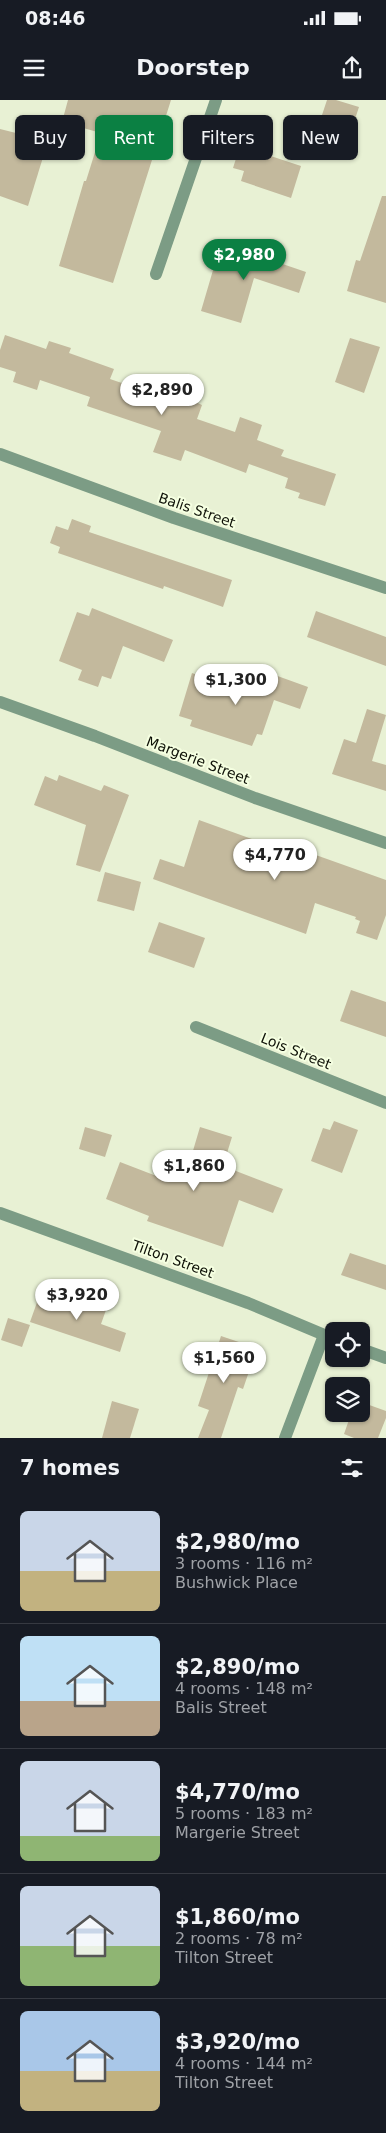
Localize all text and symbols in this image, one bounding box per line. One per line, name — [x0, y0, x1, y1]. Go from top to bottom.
text: 08:46 — [25, 7, 85, 29]
icon: menu — [20, 54, 48, 82]
icon: share — [338, 54, 366, 82]
text: Doorstep — [136, 55, 250, 80]
chip: Buy — [15, 115, 85, 160]
chip: Rent — [95, 115, 173, 160]
chip: Filters — [183, 115, 273, 160]
chip: New — [283, 115, 358, 160]
pin: $2,980 — [203, 238, 285, 281]
text: $2,980 — [213, 245, 275, 264]
pin: $2,890 — [121, 374, 203, 416]
text: $2,890 — [131, 380, 193, 399]
street label: Balis Street — [156, 489, 238, 531]
pin: $1,300 — [195, 664, 277, 706]
text: $1,300 — [205, 670, 267, 689]
street label: Margerie Street — [144, 733, 252, 787]
pin: $4,770 — [234, 838, 316, 881]
text: $4,770 — [244, 845, 306, 864]
street label: Lois Street — [259, 1030, 334, 1073]
pin: $1,860 — [153, 1150, 235, 1192]
text: $1,860 — [163, 1156, 225, 1175]
street label: Tilton Street — [129, 1236, 217, 1281]
pin: $3,920 — [36, 1278, 118, 1321]
text: $3,920 — [46, 1285, 108, 1304]
map controls — [325, 1322, 370, 1422]
button: locate — [325, 1322, 370, 1367]
pin: $1,560 — [183, 1342, 265, 1384]
text: $1,560 — [193, 1348, 255, 1367]
button: layers — [325, 1377, 370, 1422]
icon: filters — [338, 1454, 366, 1482]
text: 7 homes — [20, 1456, 120, 1480]
text: $2,980/mo — [175, 1530, 300, 1554]
icon: home — [60, 1531, 120, 1591]
text: 3 rooms · 116 m² — [175, 1554, 313, 1573]
text: Bushwick Place — [175, 1573, 298, 1592]
text: $2,890/mo — [175, 1655, 300, 1679]
icon: home — [60, 1656, 120, 1716]
text: 4 rooms · 148 m² — [175, 1679, 313, 1698]
text: Balis Street — [175, 1698, 267, 1717]
text: $4,770/mo — [175, 1780, 300, 1804]
icon: home — [60, 1781, 120, 1841]
text: 5 rooms · 183 m² — [175, 1804, 313, 1823]
text: Margerie Street — [175, 1823, 299, 1842]
text: $1,860/mo — [175, 1905, 300, 1929]
icon: home — [60, 1906, 120, 1966]
text: 2 rooms · 78 m² — [175, 1929, 303, 1948]
text: Tilton Street — [175, 1948, 273, 1967]
text: $3,920/mo — [175, 2030, 300, 2054]
icon: home — [60, 2031, 120, 2091]
text: 4 rooms · 144 m² — [175, 2054, 313, 2073]
text: Tilton Street — [175, 2073, 273, 2092]

